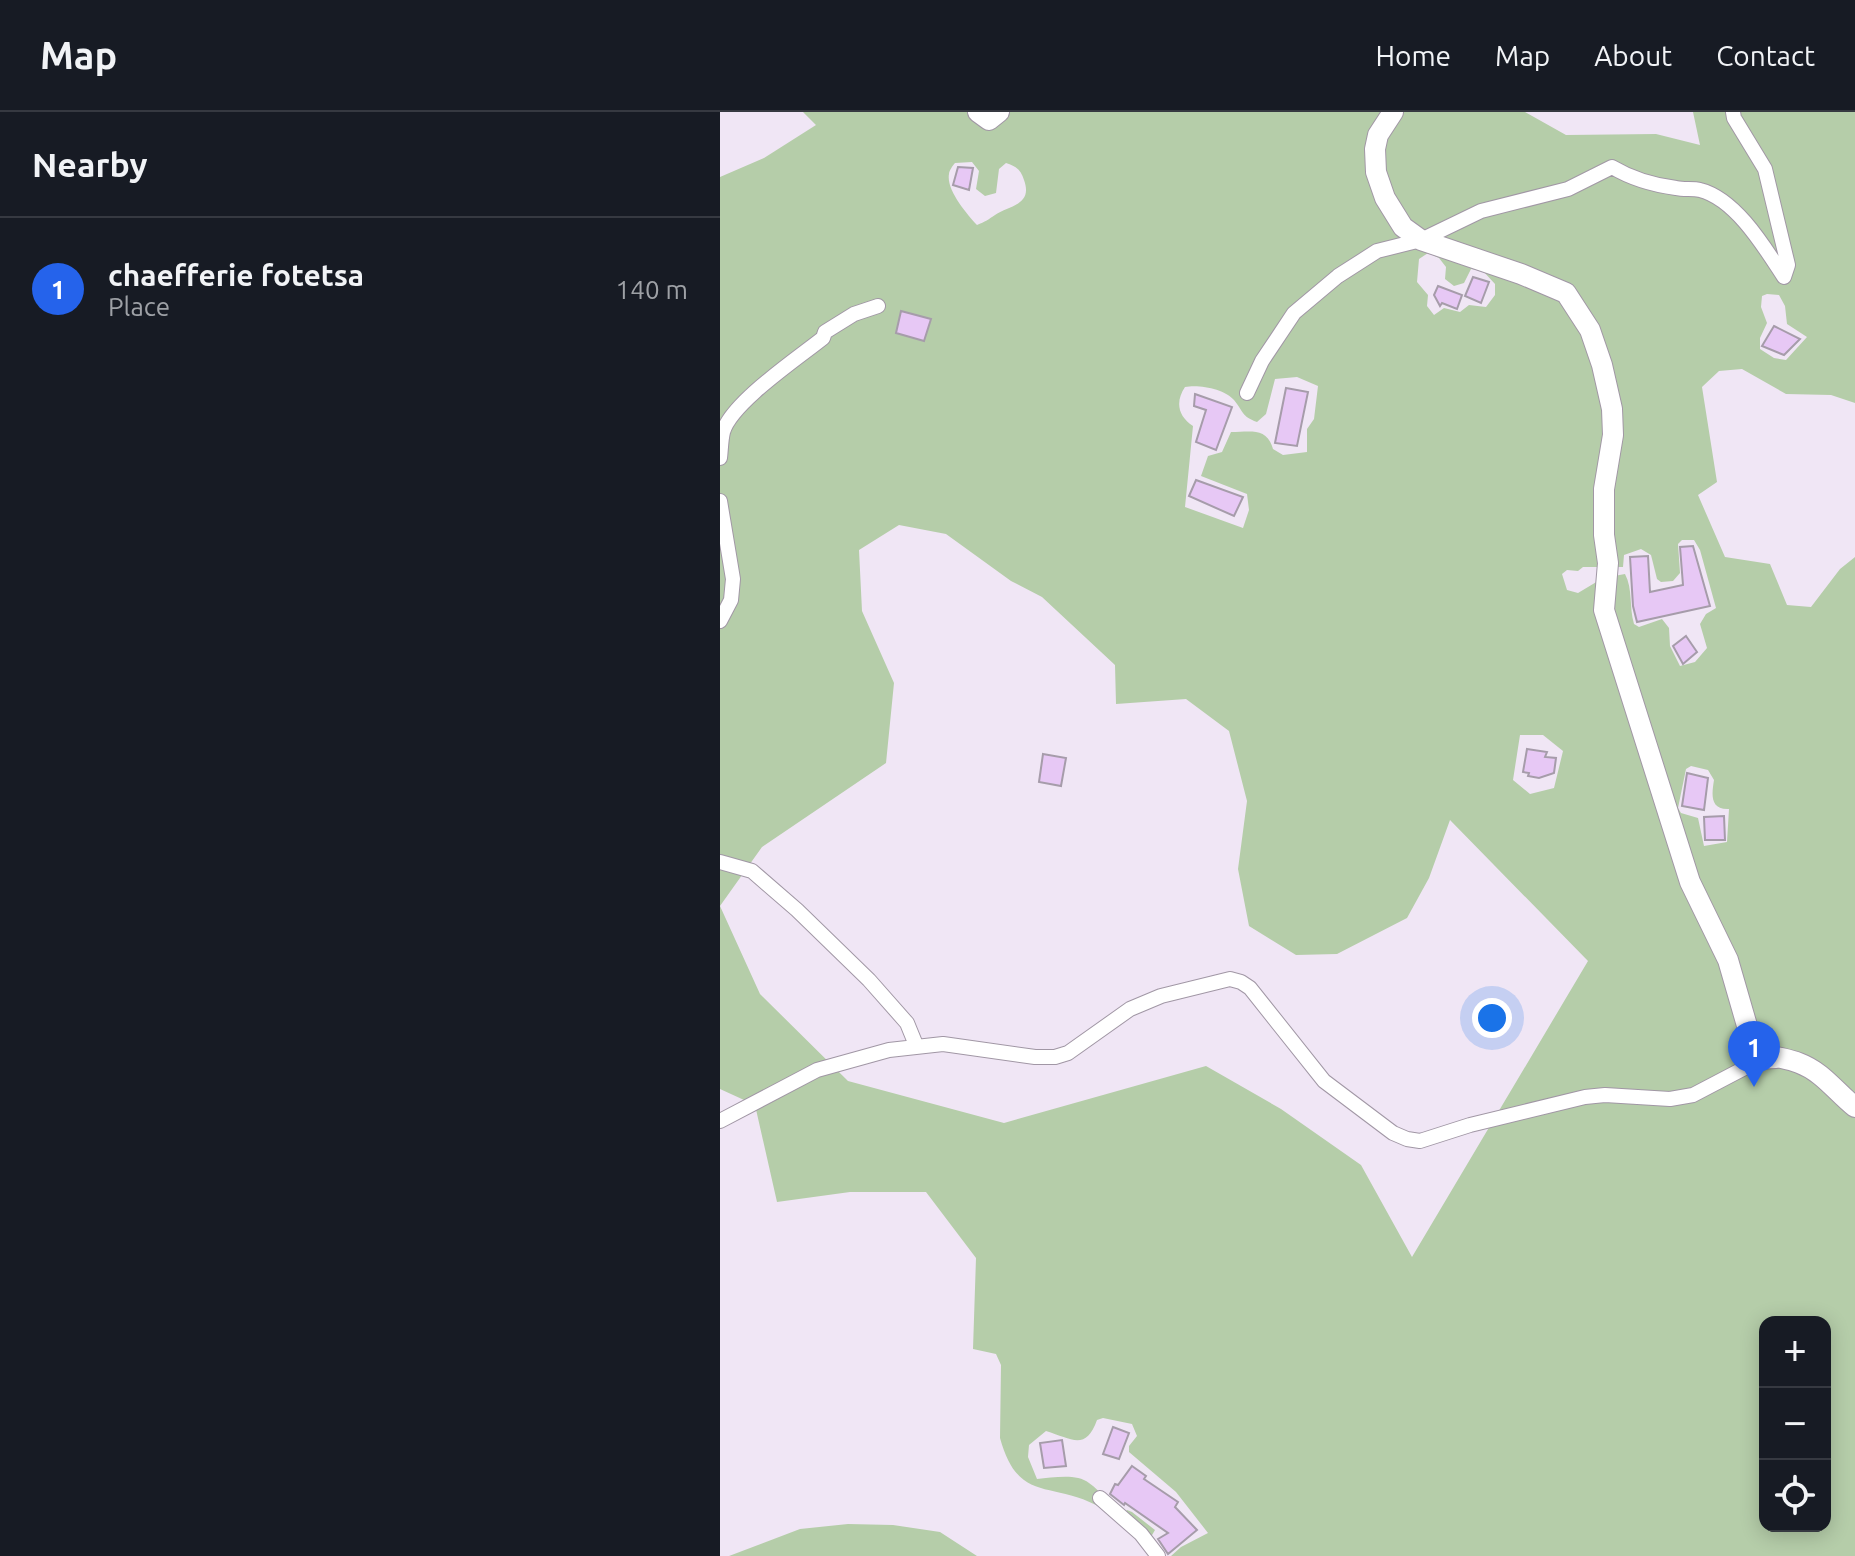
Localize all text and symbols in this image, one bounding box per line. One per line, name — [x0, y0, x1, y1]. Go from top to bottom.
text: Map — [40, 34, 117, 76]
text: Home — [1376, 40, 1451, 71]
text: Map — [1495, 40, 1550, 71]
text: About — [1594, 40, 1672, 71]
text: Contact — [1716, 40, 1815, 71]
text: Nearby — [32, 145, 147, 183]
text: chaefferie fotetsa — [108, 258, 364, 292]
text: 1 — [51, 275, 65, 304]
text: 140 m — [616, 275, 688, 304]
text: Place — [108, 292, 170, 321]
your location — [1472, 998, 1512, 1038]
pin: 1 — [1728, 1021, 1780, 1087]
map controls — [1759, 1316, 1831, 1532]
button: + — [1759, 1316, 1831, 1388]
button: − — [1759, 1388, 1831, 1460]
button: locate — [1759, 1460, 1831, 1532]

